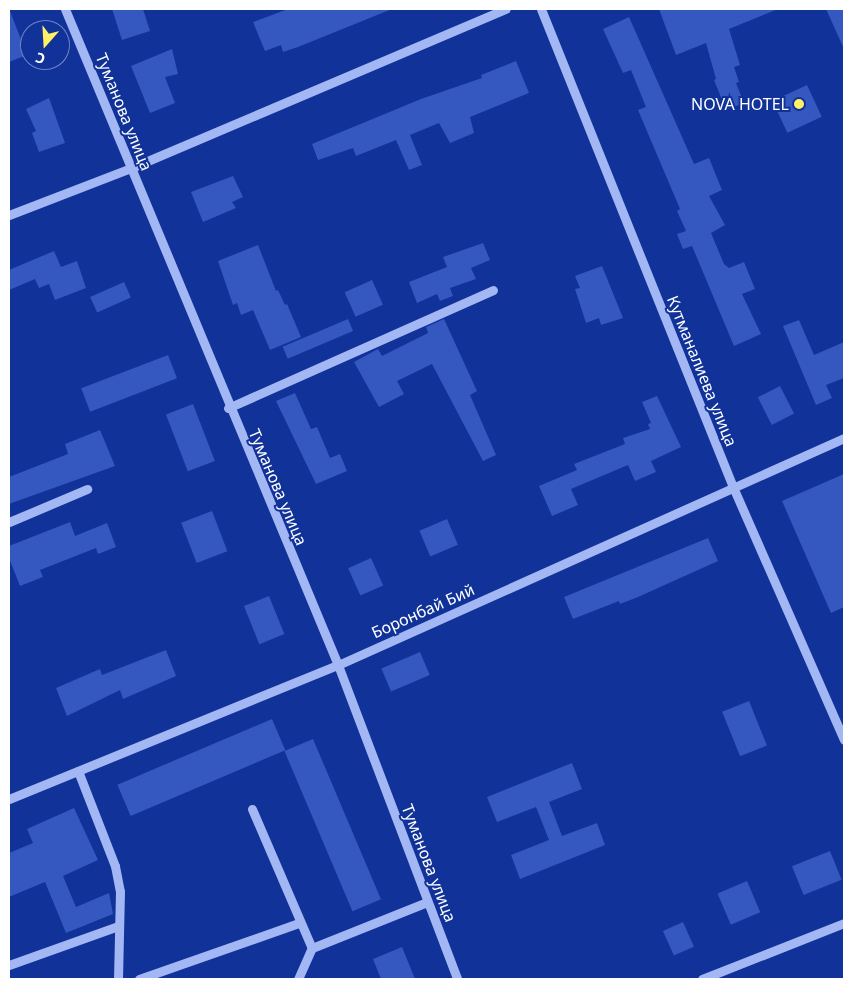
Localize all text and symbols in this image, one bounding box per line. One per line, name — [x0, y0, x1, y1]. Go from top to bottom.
north arrow — [20, 20, 70, 70]
text: С — [33, 48, 48, 69]
street label: Туманова улица — [92, 51, 156, 173]
place label: NOVA HOTEL — [691, 94, 789, 114]
marker: NOVA HOTEL — [793, 98, 805, 110]
street label: Кутманалиева улица — [663, 293, 741, 449]
street label: Туманова улица — [245, 426, 311, 548]
street label: Боронбай Бий — [369, 580, 477, 642]
street label: Туманова улица — [398, 801, 460, 925]

